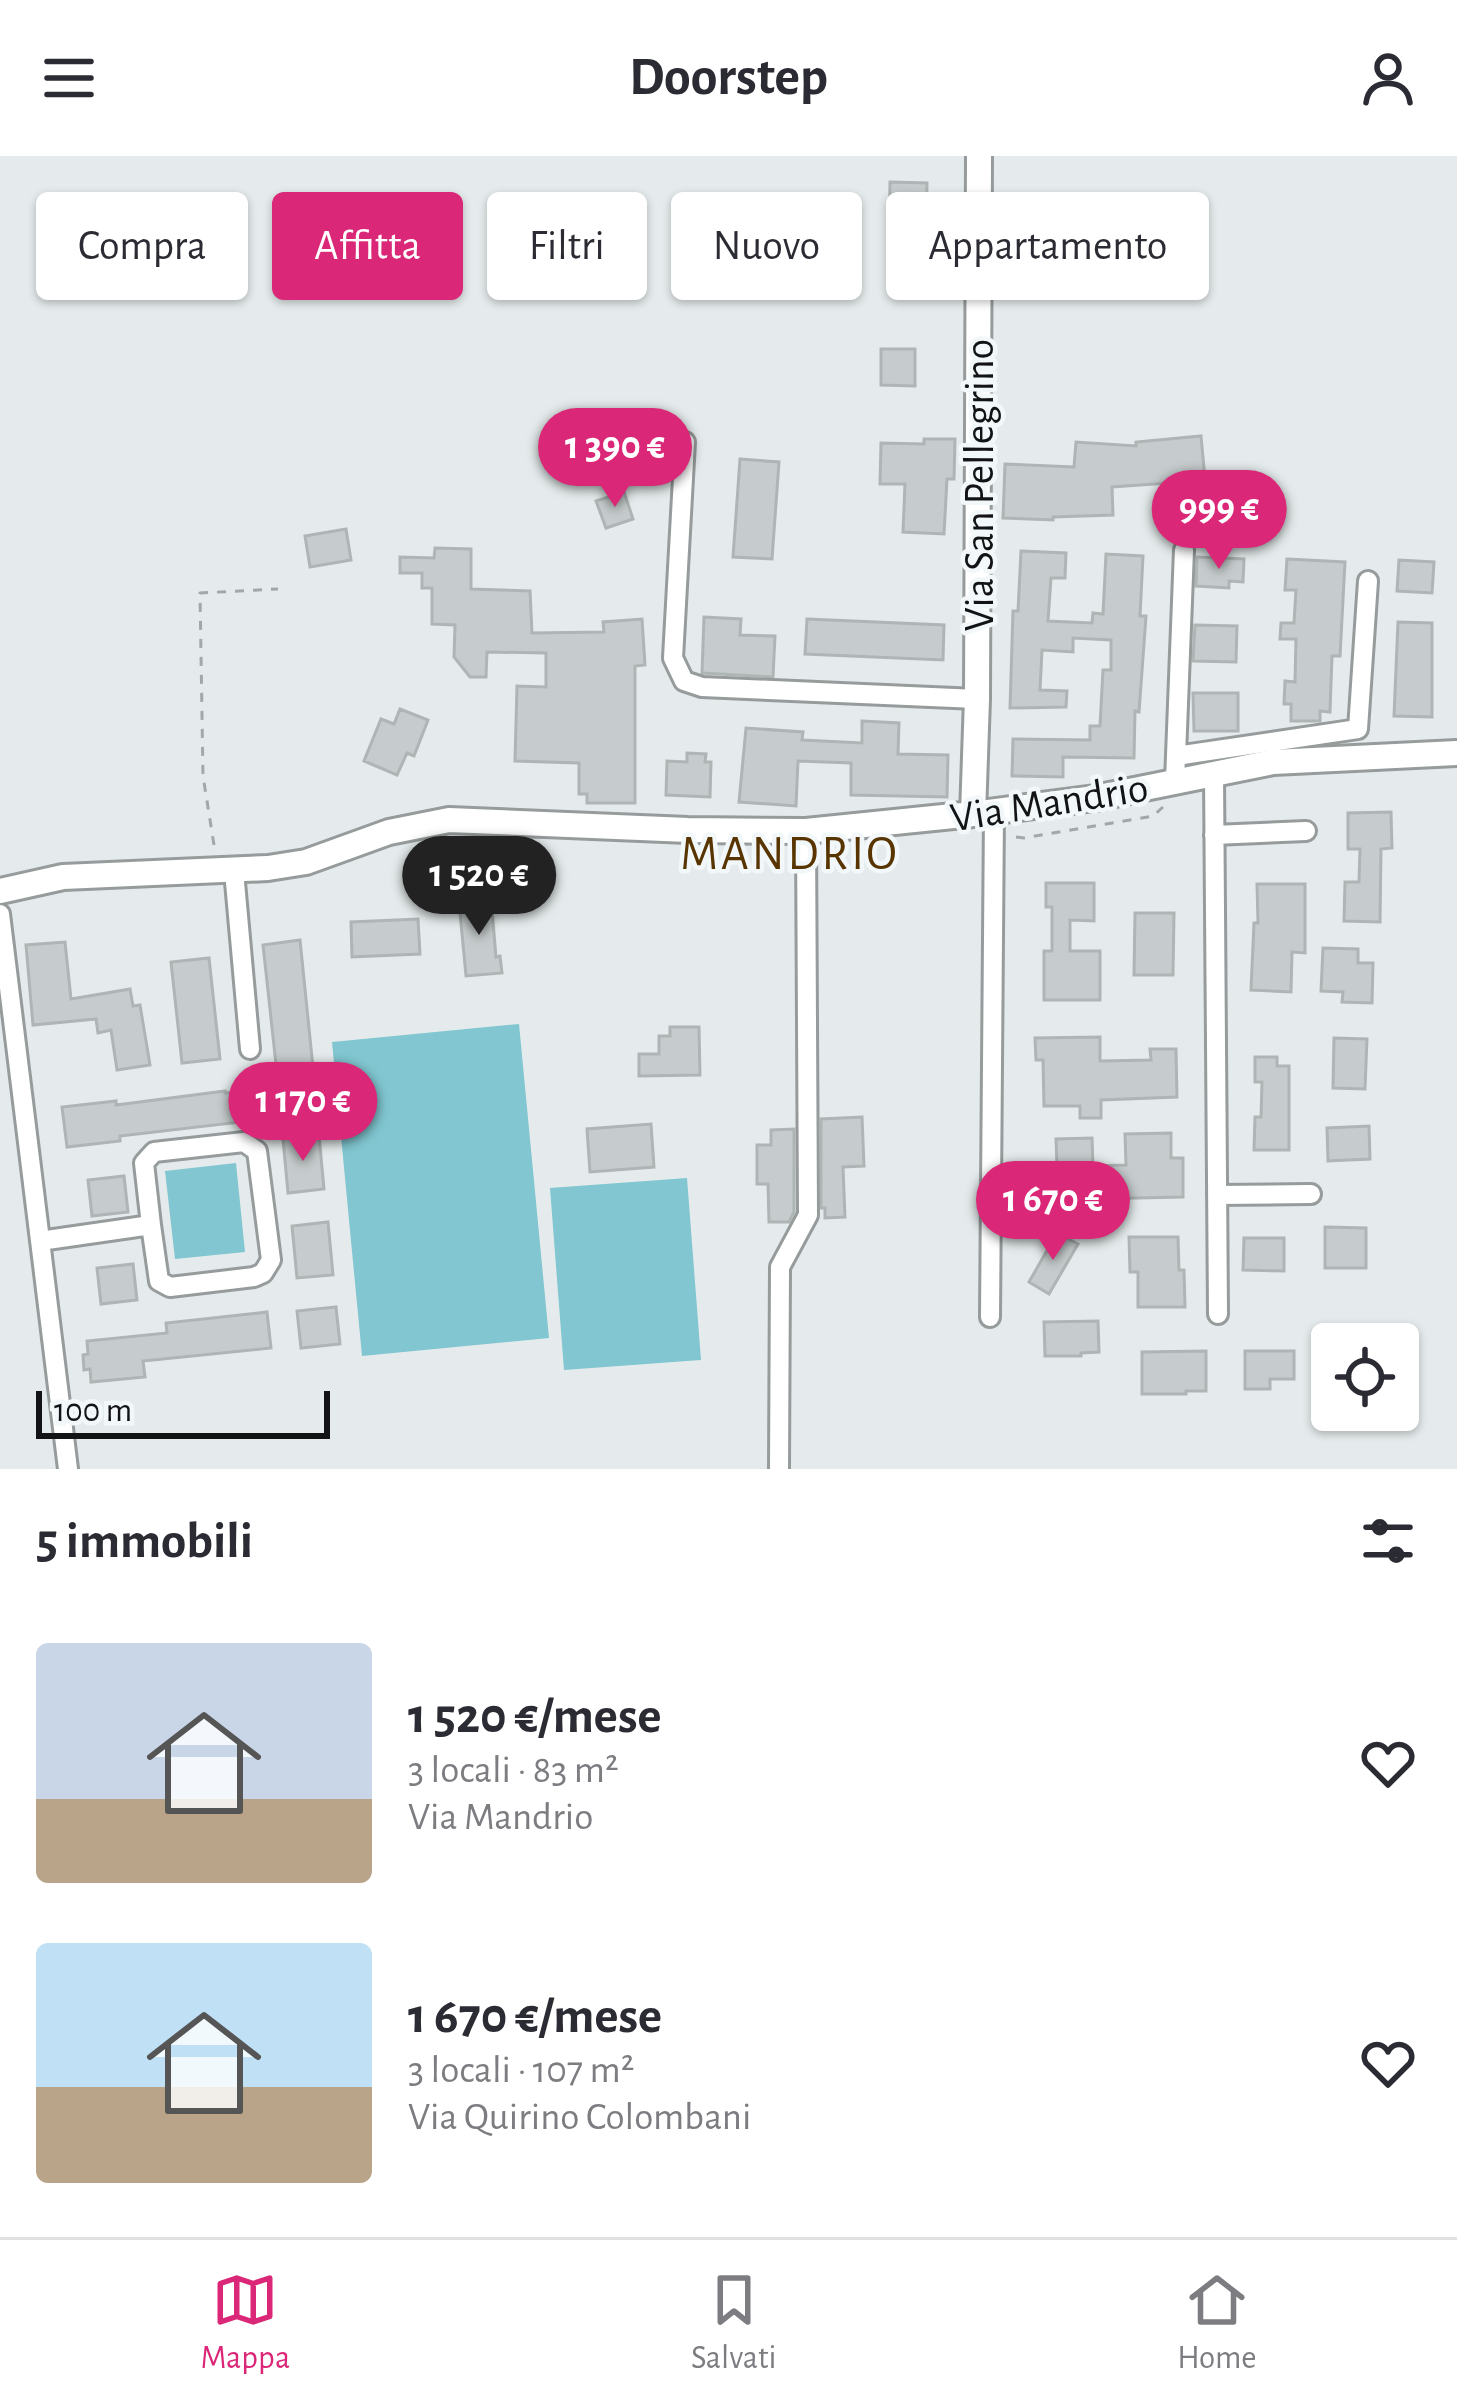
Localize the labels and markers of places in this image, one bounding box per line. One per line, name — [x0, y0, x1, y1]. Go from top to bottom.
pin: 1 390 € — [504, 408, 726, 510]
pin: 999 € — [1135, 470, 1303, 572]
pin: 1 520 € — [368, 836, 590, 938]
pin: 1 170 € — [192, 1062, 414, 1164]
pin: 1 670 € — [942, 1161, 1164, 1263]

